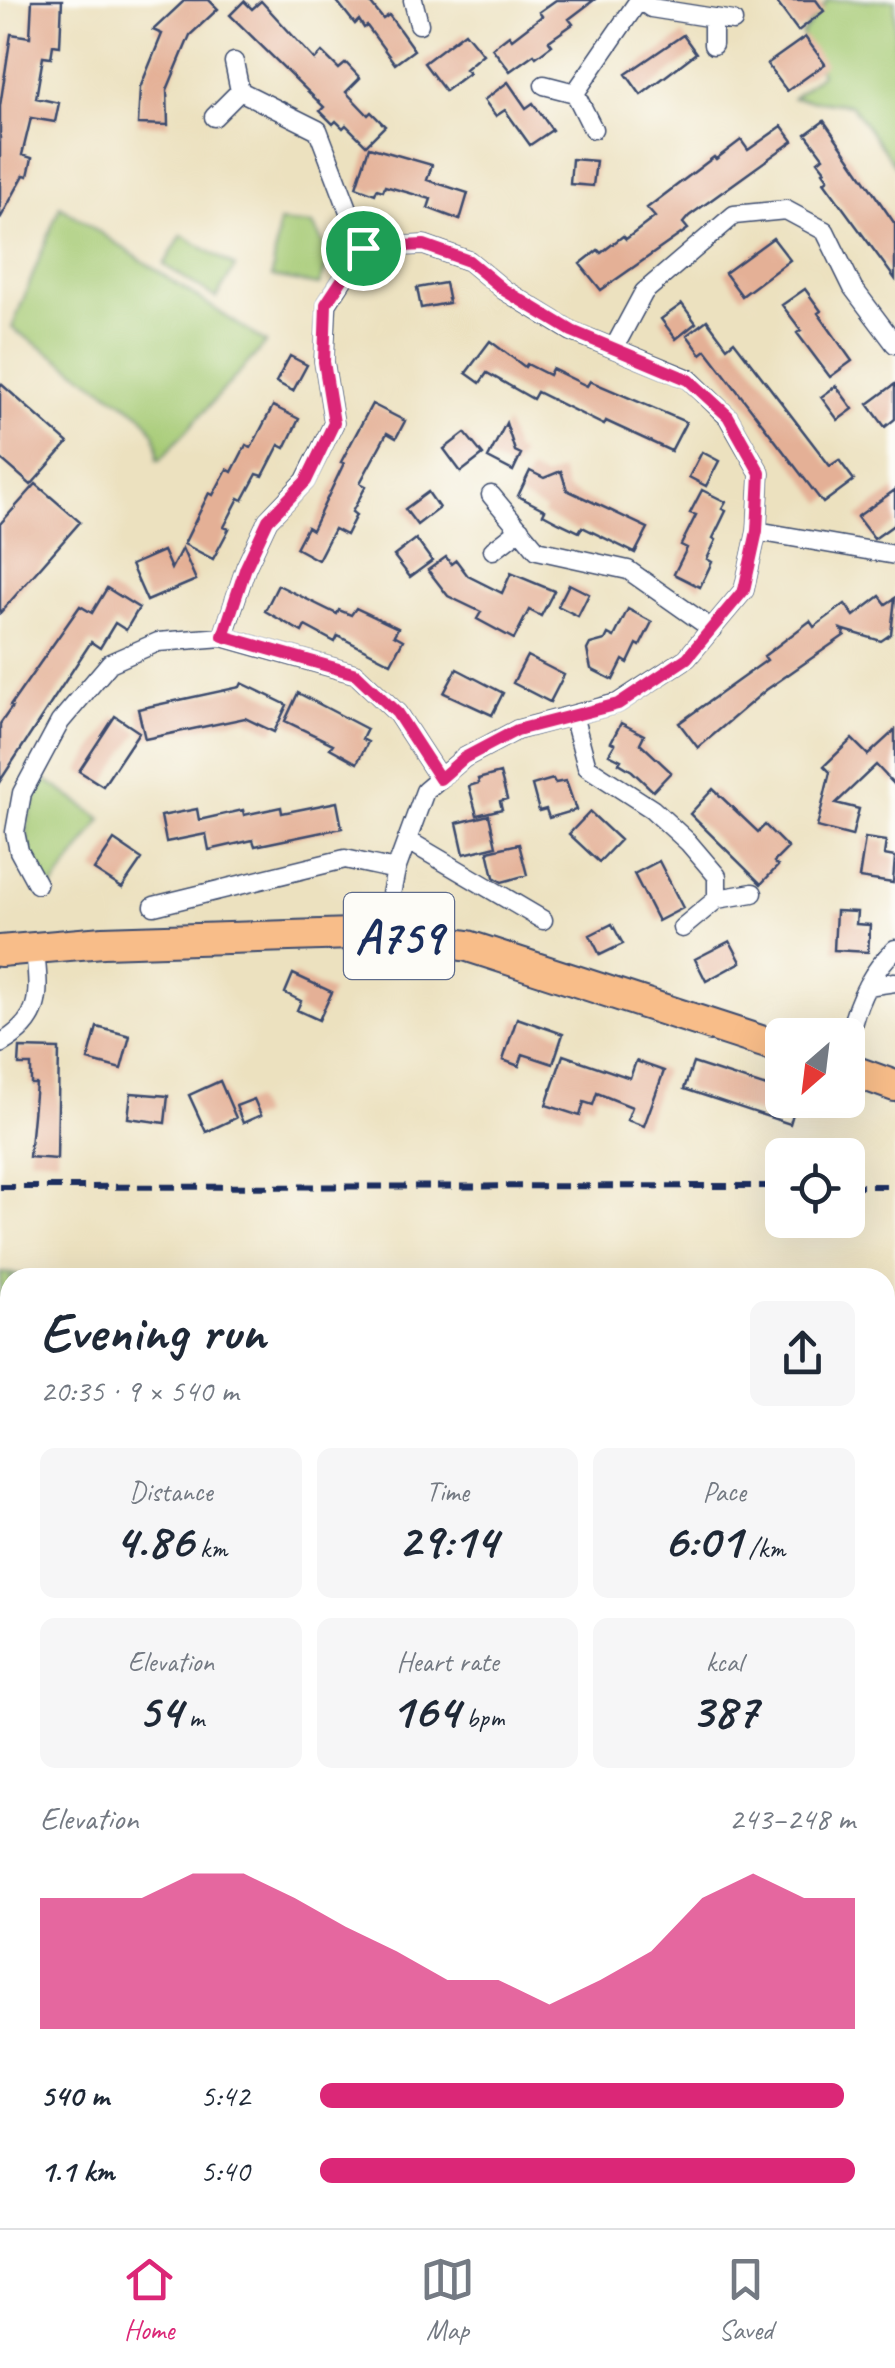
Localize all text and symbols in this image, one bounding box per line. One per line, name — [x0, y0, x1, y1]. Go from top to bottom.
pin — [321, 206, 406, 291]
icon: arrive — [336, 221, 391, 276]
road number: A759 — [344, 893, 454, 979]
north arrow — [765, 1018, 865, 1118]
map controls — [765, 1018, 865, 1238]
button: locate — [765, 1138, 865, 1238]
text: Evening run — [40, 1297, 265, 1367]
button: share — [750, 1301, 855, 1406]
text: 20:35 · 9 × 540 m — [40, 1370, 238, 1411]
text: Distance — [129, 1474, 213, 1509]
text: Time — [426, 1474, 469, 1509]
text: Pace — [703, 1474, 746, 1509]
text: 4.86 — [115, 1509, 193, 1572]
text: 29:14 — [398, 1509, 497, 1572]
text: 6:01 — [663, 1509, 742, 1572]
text: km — [193, 1530, 227, 1565]
text: /km — [742, 1530, 785, 1565]
text: Elevation — [128, 1644, 214, 1679]
text: Heart rate — [396, 1644, 499, 1679]
text: kcal — [706, 1644, 743, 1679]
text: 54 — [137, 1679, 182, 1742]
text: 164 — [391, 1679, 459, 1742]
text: 387 — [691, 1679, 758, 1742]
text: m — [182, 1700, 204, 1735]
text: bpm — [459, 1700, 504, 1735]
text: Elevation — [40, 1798, 138, 1839]
text: 243–248 m — [729, 1798, 855, 1839]
text: 540 m — [40, 2075, 109, 2116]
text: 5:42 — [200, 2075, 250, 2116]
text: 1.1 km — [40, 2150, 114, 2191]
text: 5:40 — [200, 2150, 250, 2191]
tab: Home — [122, 2252, 177, 2347]
tab: Map — [420, 2252, 475, 2347]
tab: Saved — [718, 2252, 773, 2347]

